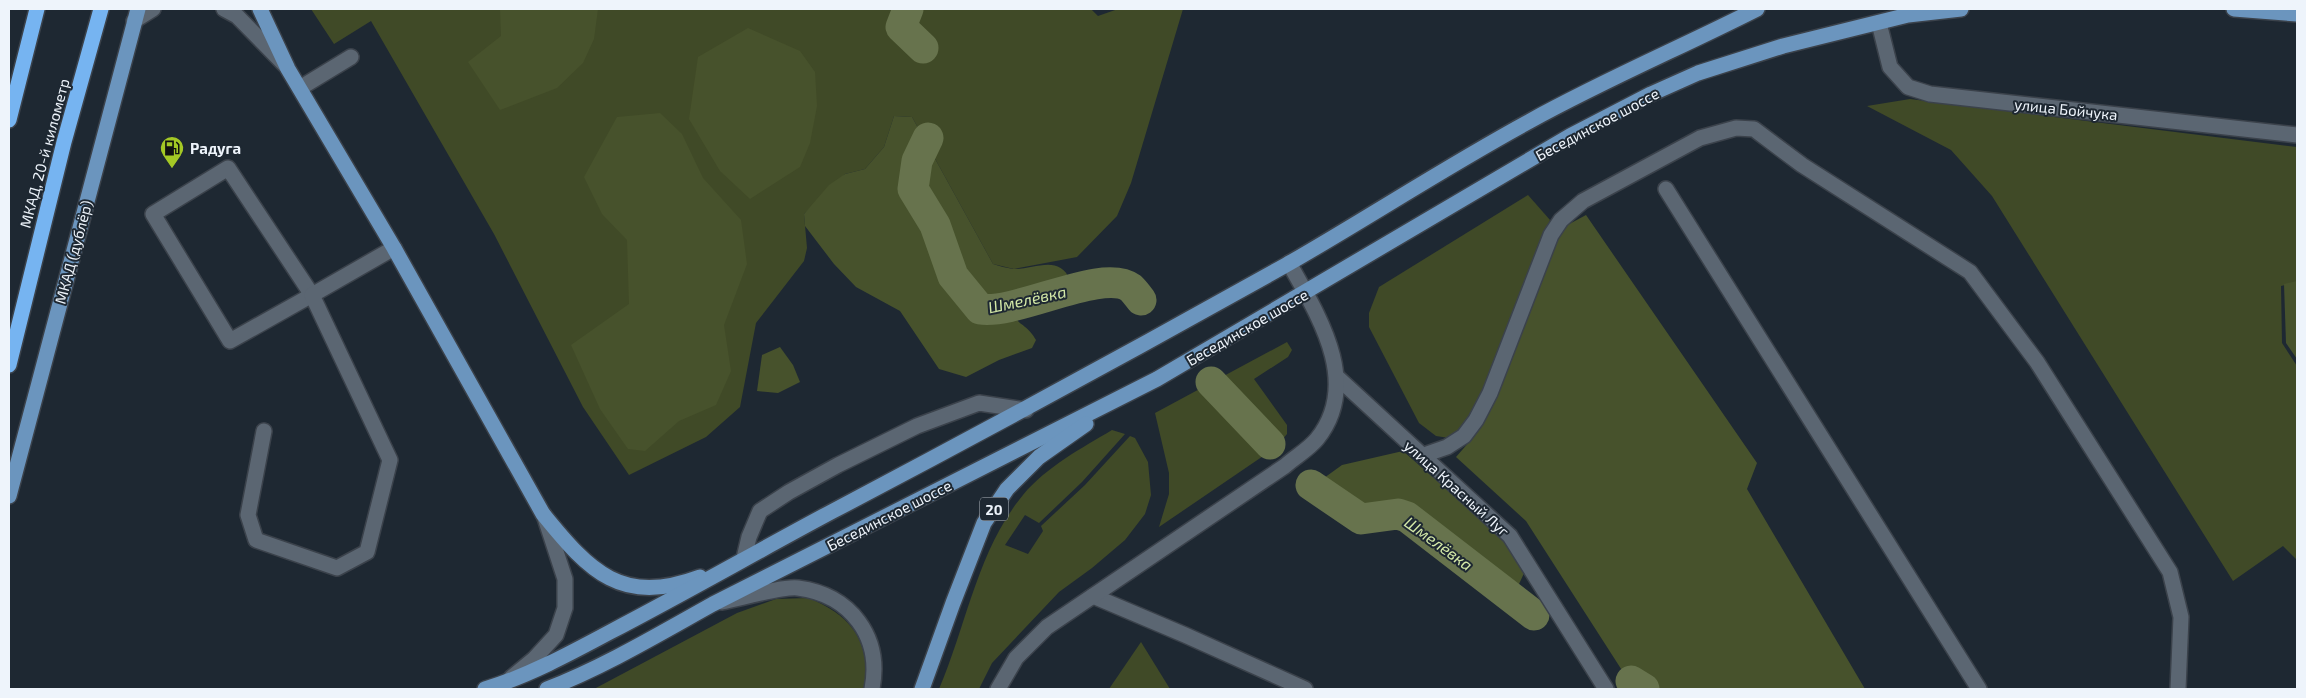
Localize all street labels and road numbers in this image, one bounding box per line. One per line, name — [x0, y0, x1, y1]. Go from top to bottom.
street label: МКАД, 20-й километр — [15, 76, 73, 230]
street label: Бесединское шоссе — [1532, 84, 1662, 164]
street label: улица Бойчука — [2013, 95, 2119, 124]
street label: МКАД (дублёр) — [51, 198, 96, 306]
street label: Бесединское шоссе — [1183, 285, 1311, 369]
street label: улица Красный Луг — [1400, 436, 1513, 541]
street label: Бесединское шоссе — [824, 476, 954, 554]
road number: 20 — [980, 498, 1008, 520]

